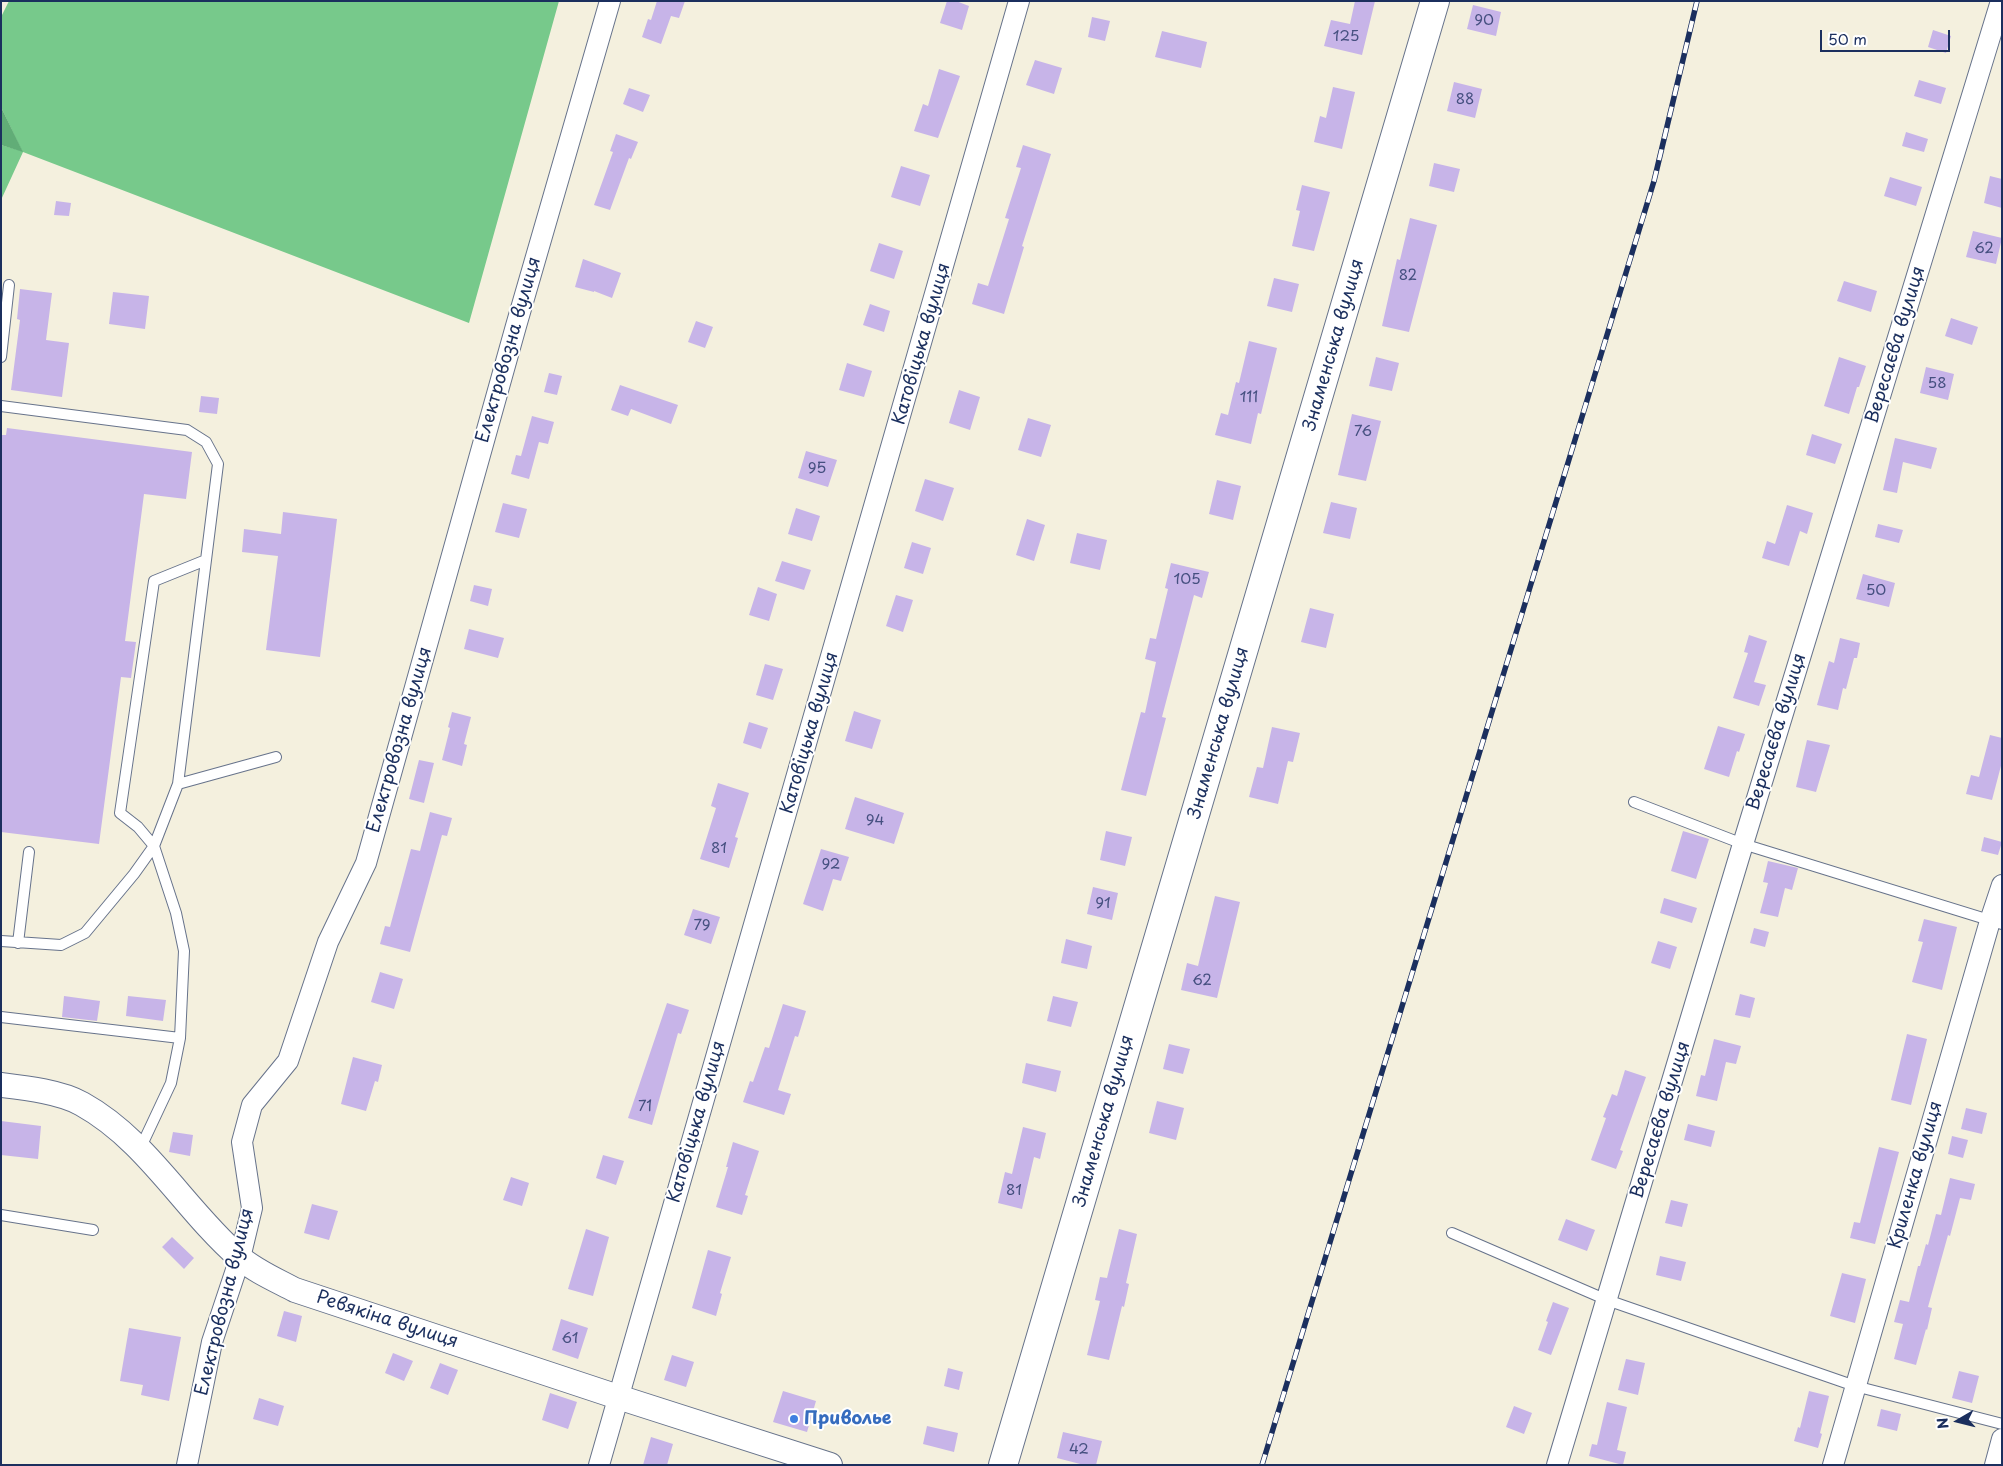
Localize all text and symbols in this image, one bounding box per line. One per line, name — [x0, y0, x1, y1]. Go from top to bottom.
house number: 90 — [1474, 12, 1494, 30]
scale bar — [1823, 20, 1953, 52]
text: 50 m — [1828, 27, 1867, 50]
house number: 125 — [1333, 28, 1359, 46]
house number: 88 — [1456, 91, 1474, 109]
house number: 62 — [1974, 240, 1994, 258]
street label: Електровозна вулиця — [472, 255, 546, 445]
street label: Знаменська вулиця — [1299, 257, 1369, 433]
street label: Катовіцька вулиця — [889, 261, 955, 427]
street label: Вересаєва вулиця — [1862, 264, 1930, 426]
house number: 82 — [1399, 267, 1417, 285]
house number: 58 — [1927, 375, 1947, 393]
house number: 111 — [1240, 389, 1258, 407]
house number: 76 — [1354, 423, 1372, 441]
house number: 95 — [808, 460, 826, 478]
house number: 105 — [1173, 571, 1201, 589]
house number: 50 — [1866, 582, 1886, 600]
street label: Електровозна вулиця — [363, 645, 437, 835]
street label: Знаменська вулиця — [1184, 645, 1254, 821]
street label: Катовіцька вулиця — [777, 650, 843, 816]
street label: Вересаєва вулиця — [1743, 651, 1811, 813]
house number: 94 — [866, 812, 884, 830]
house number: 81 — [711, 840, 727, 858]
house number: 92 — [822, 856, 840, 874]
house number: 91 — [1095, 895, 1111, 913]
house number: 79 — [693, 917, 711, 935]
house number: 62 — [1192, 972, 1212, 990]
street label: Знаменська вулиця — [1069, 1033, 1139, 1209]
street label: Катовіцька вулиця — [664, 1039, 730, 1205]
street label: Вересаєва вулиця — [1627, 1039, 1695, 1201]
house number: 71 — [638, 1098, 652, 1116]
street label: Криленка вулиця — [1885, 1099, 1947, 1251]
house number: 81 — [1006, 1182, 1022, 1200]
street label: Електровозна вулиця — [191, 1206, 259, 1398]
street label: Ревякіна вулиця — [313, 1287, 461, 1353]
house number: 61 — [562, 1330, 578, 1348]
north arrow — [1933, 1396, 1983, 1446]
place label: Приволье — [804, 1408, 892, 1430]
marker: Приволье — [788, 1413, 800, 1425]
text: N — [1931, 1416, 1954, 1430]
house number: 42 — [1069, 1441, 1089, 1459]

